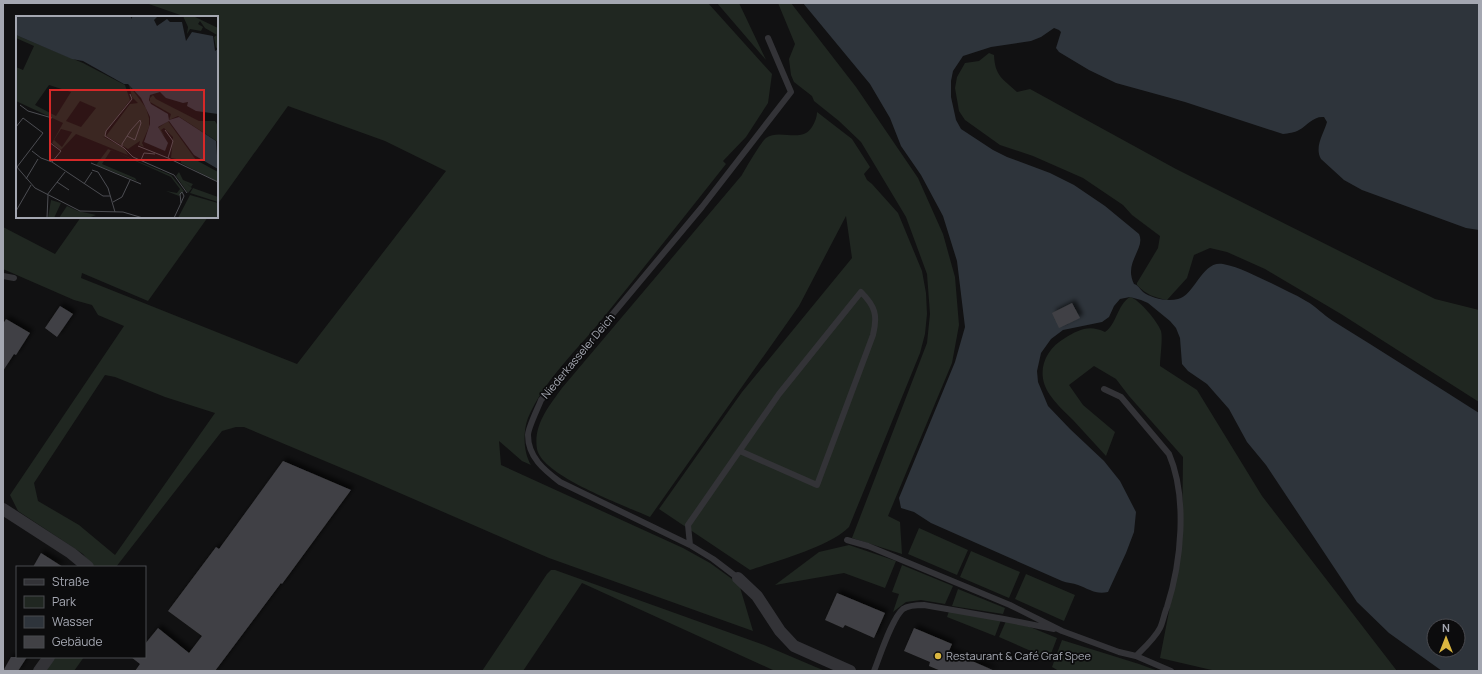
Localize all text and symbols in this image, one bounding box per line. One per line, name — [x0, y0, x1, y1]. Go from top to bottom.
inset map — [16, 16, 218, 218]
street label: Niederkasseler Deich — [537, 310, 618, 402]
legend — [16, 566, 146, 658]
text: Straße — [52, 573, 89, 590]
text: Park — [52, 593, 77, 610]
text: Wasser — [52, 613, 94, 630]
north arrow — [1426, 618, 1466, 658]
text: N — [1442, 620, 1450, 635]
text: Gebäude — [52, 633, 103, 650]
place label: Restaurant & Café Graf Spee — [946, 648, 1091, 663]
marker: Restaurant & Café Graf Spee — [933, 651, 943, 661]

